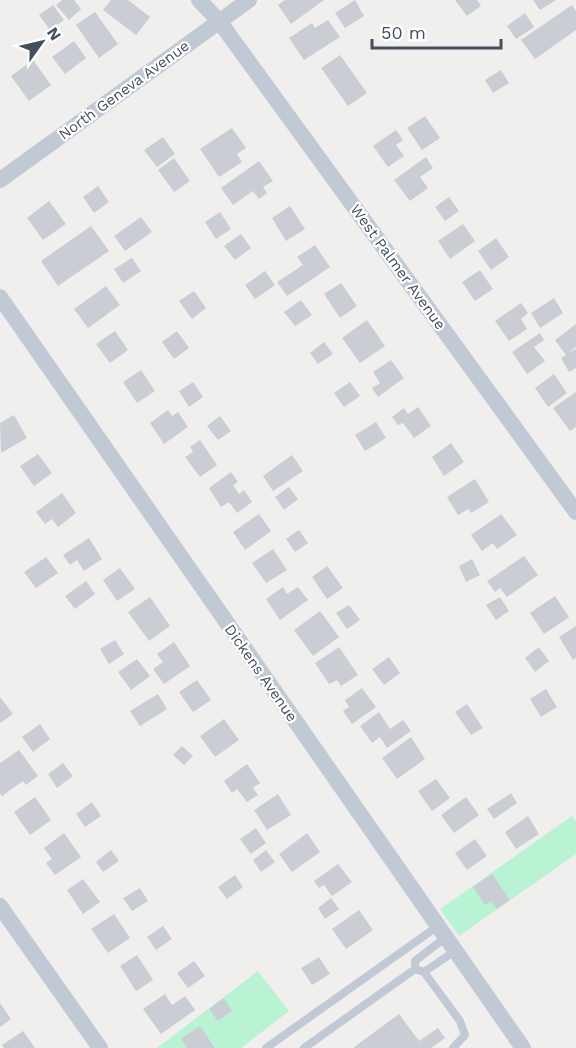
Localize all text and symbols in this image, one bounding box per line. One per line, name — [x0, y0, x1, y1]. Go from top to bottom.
north arrow — [12, 12, 72, 72]
scale bar — [372, 12, 501, 50]
text: 50 m — [381, 22, 426, 43]
text: N — [43, 24, 65, 44]
street label: North Geneva Avenue — [55, 37, 193, 143]
street label: West Palmer Avenue — [347, 201, 449, 333]
street label: Dickens Avenue — [221, 621, 301, 725]

